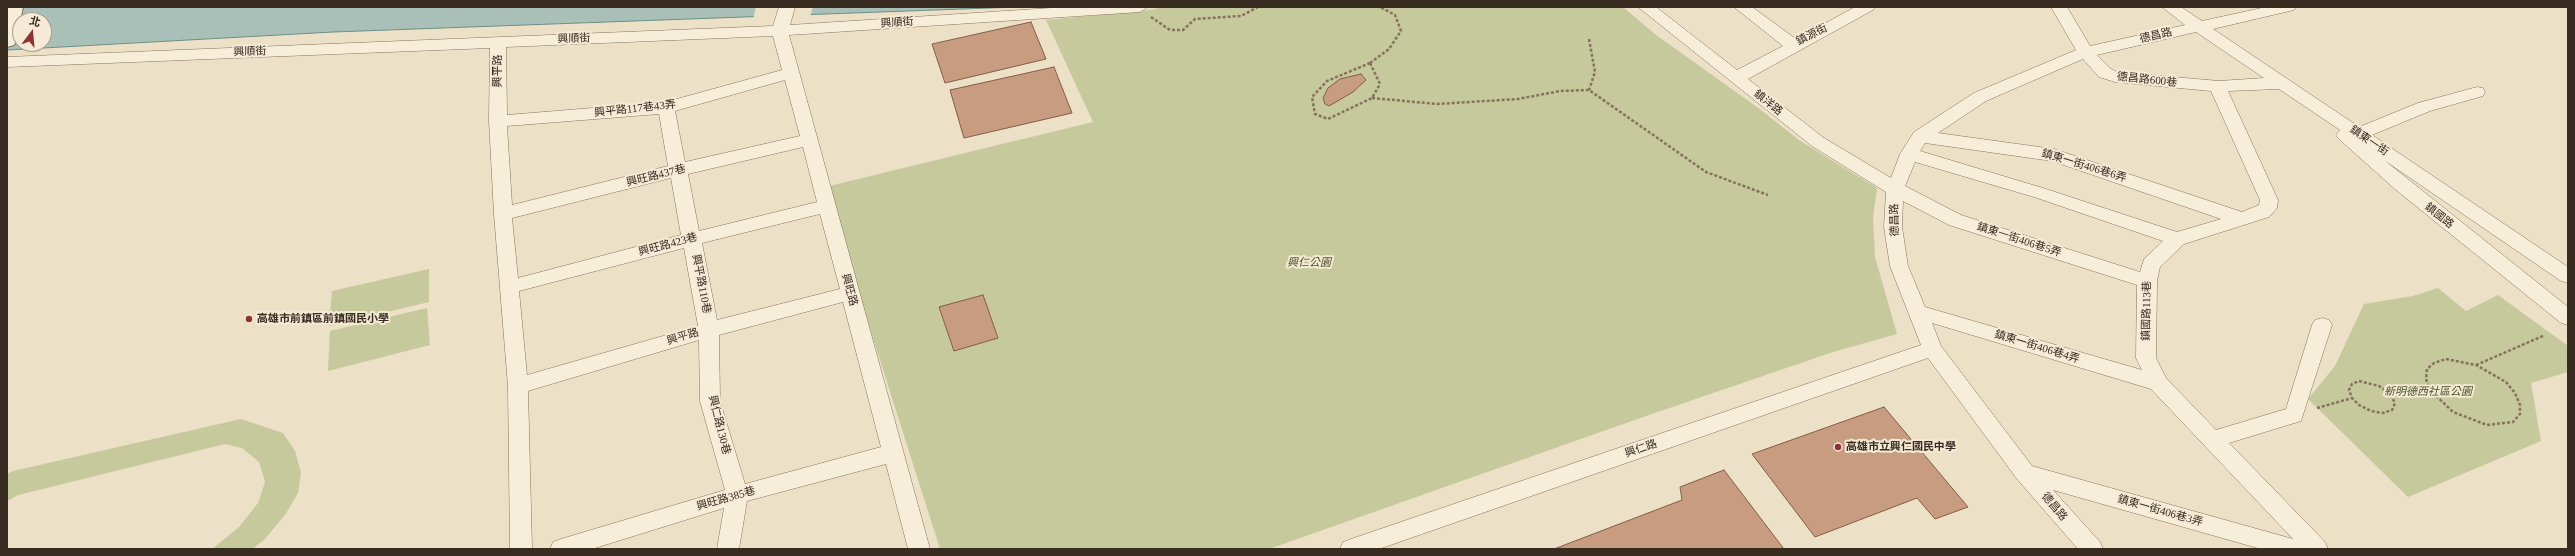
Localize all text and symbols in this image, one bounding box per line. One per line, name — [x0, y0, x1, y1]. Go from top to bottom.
north arrow — [12, 12, 52, 52]
text: 北 — [28, 14, 42, 29]
street label: 興順街 — [880, 15, 914, 31]
street label: 鎮源街 — [1794, 22, 1830, 48]
street label: 德昌路 — [2138, 26, 2174, 46]
street label: 興順街 — [557, 32, 591, 46]
street label: 興順街 — [233, 45, 267, 59]
street label: 興平路 — [491, 55, 505, 87]
street label: 德昌路600巷 — [2116, 70, 2178, 90]
street label: 鎮洋路 — [1751, 88, 1785, 118]
street label: 興平路117巷43弄 — [593, 98, 677, 120]
street label: 鎮東一街 — [2347, 123, 2391, 159]
street label: 鎮東一街406巷6弄 — [2040, 147, 2128, 185]
street label: 興旺路437巷 — [625, 162, 687, 190]
street label: 鎮國路 — [2422, 201, 2456, 231]
street label: 德昌路 — [1888, 203, 1902, 237]
street label: 鎮東一街406巷5弄 — [1975, 220, 2063, 260]
street label: 興旺路423巷 — [637, 231, 699, 259]
street label: 興平路110巷 — [689, 253, 713, 315]
park label: 興仁公園 — [1287, 256, 1331, 270]
street label: 興旺路 — [838, 272, 860, 308]
street label: 鎮國路113巷 — [2140, 281, 2154, 341]
place label: 高雄市前鎮區前鎮國民小學 — [257, 312, 389, 326]
marker: 高雄市前鎮區前鎮國民小學 — [244, 314, 254, 324]
street label: 興平路 — [665, 326, 701, 348]
street label: 鎮東一街406巷4弄 — [1993, 328, 2081, 366]
park label: 新明德西社區公園 — [2384, 385, 2472, 399]
street label: 興仁路130巷 — [705, 394, 733, 456]
street label: 興仁路 — [1623, 437, 1659, 461]
place label: 高雄市立興仁國民中學 — [1846, 440, 1956, 454]
marker: 高雄市立興仁國民中學 — [1833, 442, 1843, 452]
street label: 興旺路385巷 — [695, 484, 757, 514]
street label: 德昌路 — [2038, 490, 2070, 524]
street label: 鎮東一街406巷3弄 — [2116, 493, 2204, 529]

